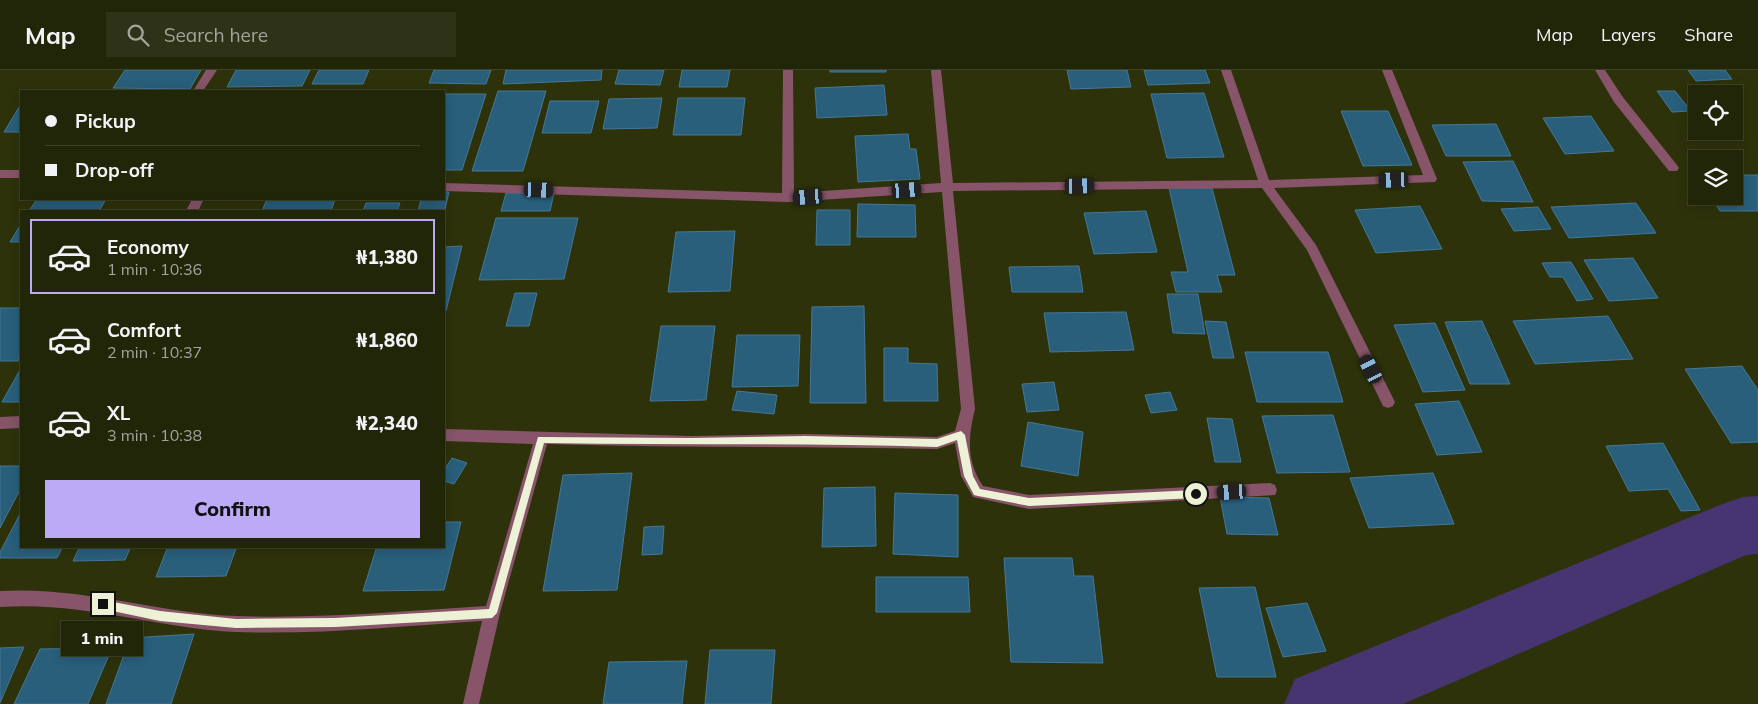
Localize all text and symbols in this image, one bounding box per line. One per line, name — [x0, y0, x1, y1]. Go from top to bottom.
search box — [106, 12, 456, 57]
text: Map — [25, 20, 76, 50]
icon: search — [124, 21, 152, 49]
text: Search here — [164, 23, 268, 47]
text: Map — [1536, 23, 1573, 46]
text: Layers — [1601, 23, 1656, 46]
text: Share — [1684, 23, 1733, 46]
map controls — [1688, 85, 1743, 205]
button: locate — [1688, 85, 1743, 140]
text: Pickup — [75, 109, 136, 133]
button: layers — [1688, 150, 1743, 205]
text: Drop-off — [75, 158, 153, 182]
car — [1378, 172, 1409, 188]
car — [1064, 178, 1095, 194]
car — [891, 181, 922, 199]
car — [523, 182, 554, 198]
car — [792, 188, 823, 206]
icon: car — [47, 234, 92, 279]
text: Economy — [107, 235, 189, 259]
text: ₦1,380 — [356, 245, 418, 269]
text: 1 min · 10:36 — [107, 259, 202, 279]
icon: car — [47, 317, 92, 362]
text: Comfort — [107, 318, 181, 342]
text: ₦1,860 — [356, 328, 418, 352]
text: 2 min · 10:37 — [107, 342, 202, 362]
car — [1357, 352, 1384, 386]
icon: car — [47, 400, 92, 445]
text: XL — [107, 401, 130, 425]
text: ₦2,340 — [356, 411, 418, 435]
text: 3 min · 10:38 — [107, 425, 202, 445]
button: Confirm — [45, 480, 420, 538]
route start — [1185, 483, 1207, 505]
car — [1216, 484, 1247, 500]
route end — [92, 593, 114, 615]
callout: 1 min — [62, 622, 144, 656]
text: 1 min — [81, 628, 123, 648]

